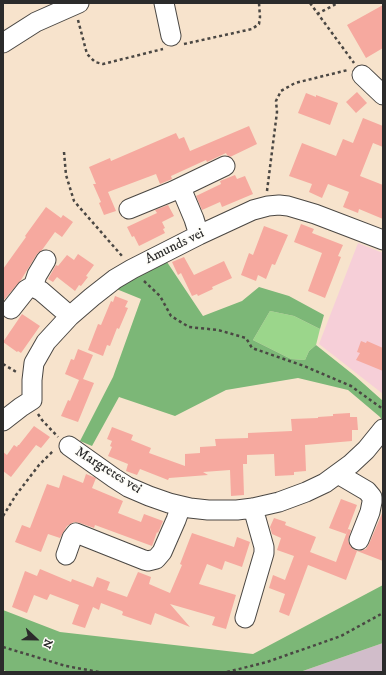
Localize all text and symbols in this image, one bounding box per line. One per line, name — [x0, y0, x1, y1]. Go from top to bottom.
street label: Amunds vei — [143, 226, 207, 268]
street label: Margretes vei — [72, 444, 144, 498]
north arrow — [16, 619, 56, 659]
text: N — [39, 637, 55, 650]

